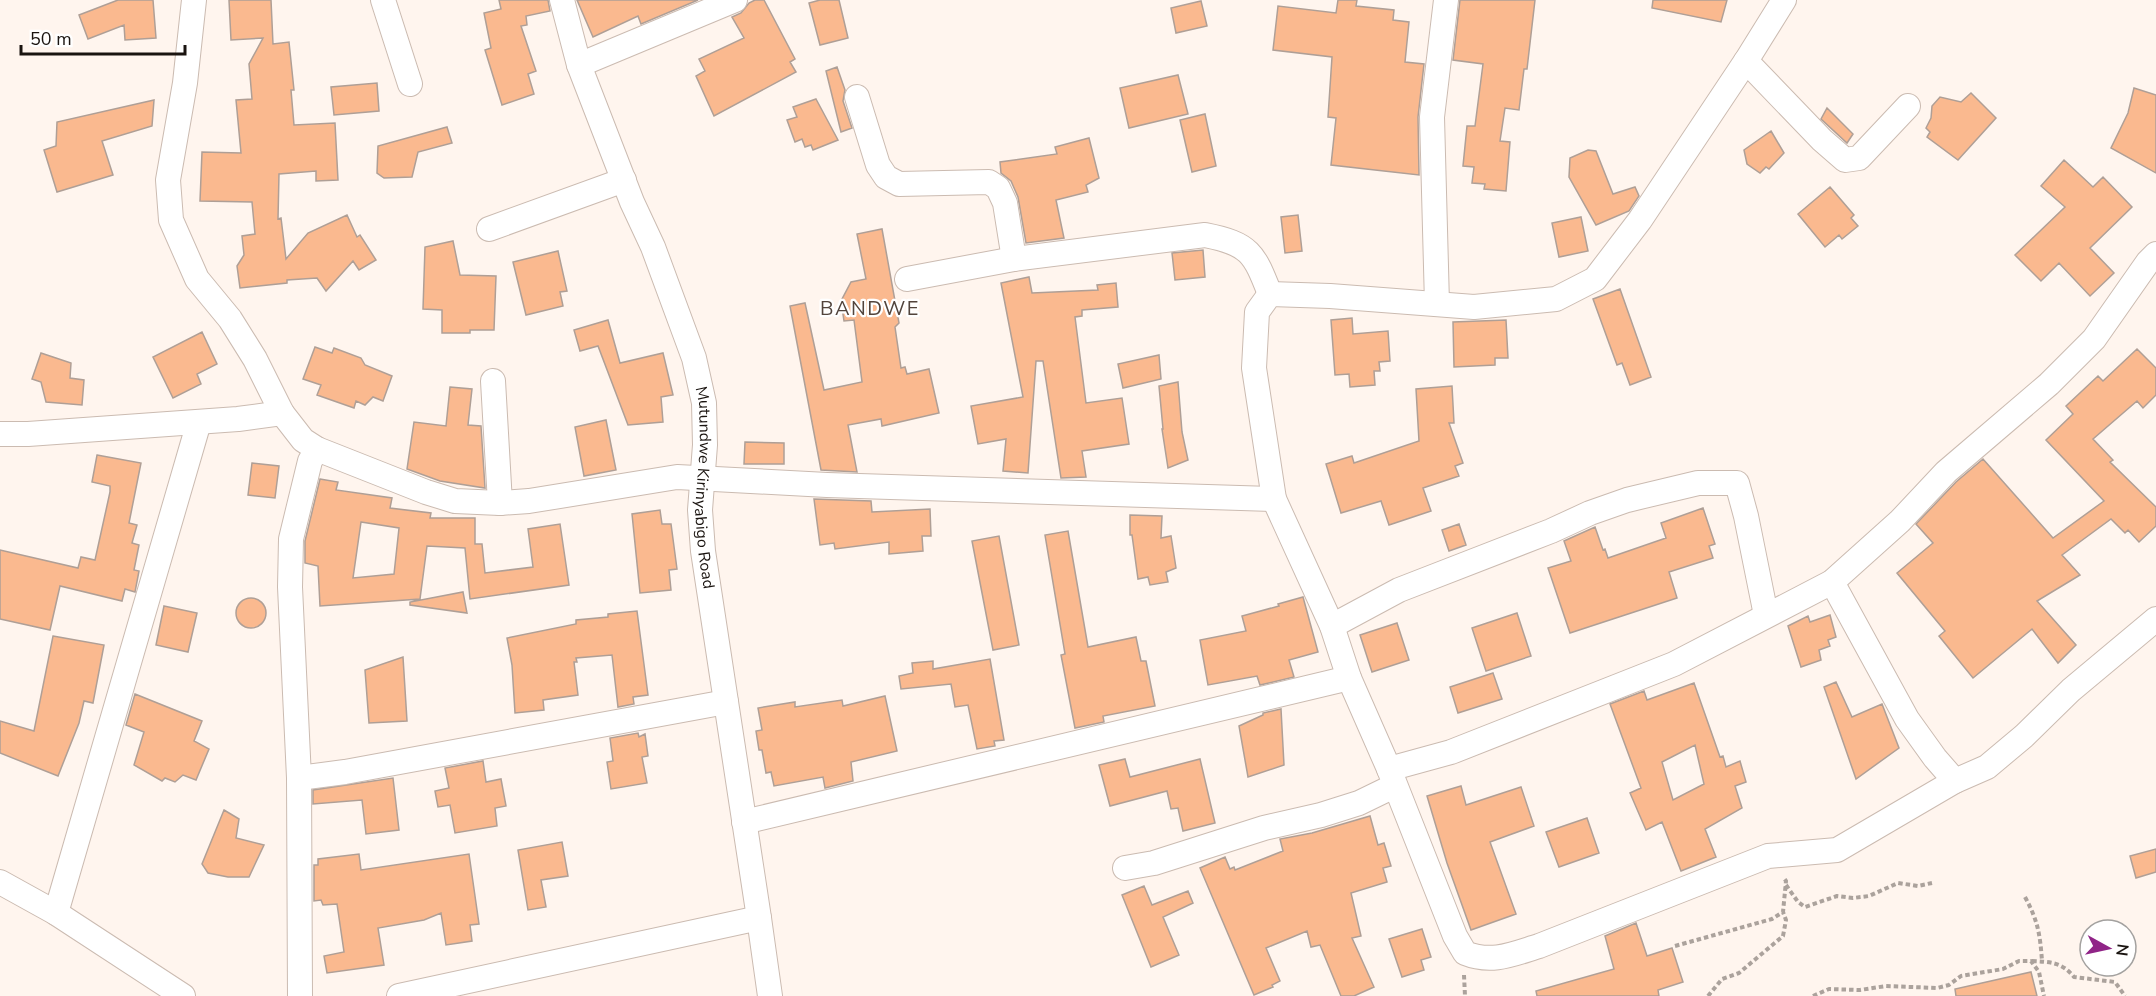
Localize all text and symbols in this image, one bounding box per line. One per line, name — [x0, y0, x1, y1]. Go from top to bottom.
scale bar — [21, 18, 184, 56]
text: 50 m — [30, 27, 72, 51]
district label: BANDWE — [820, 295, 920, 322]
street label: Mutundwe Kirinyabigo Road — [689, 384, 720, 590]
north arrow — [2078, 918, 2138, 978]
text: N — [2110, 942, 2134, 957]

